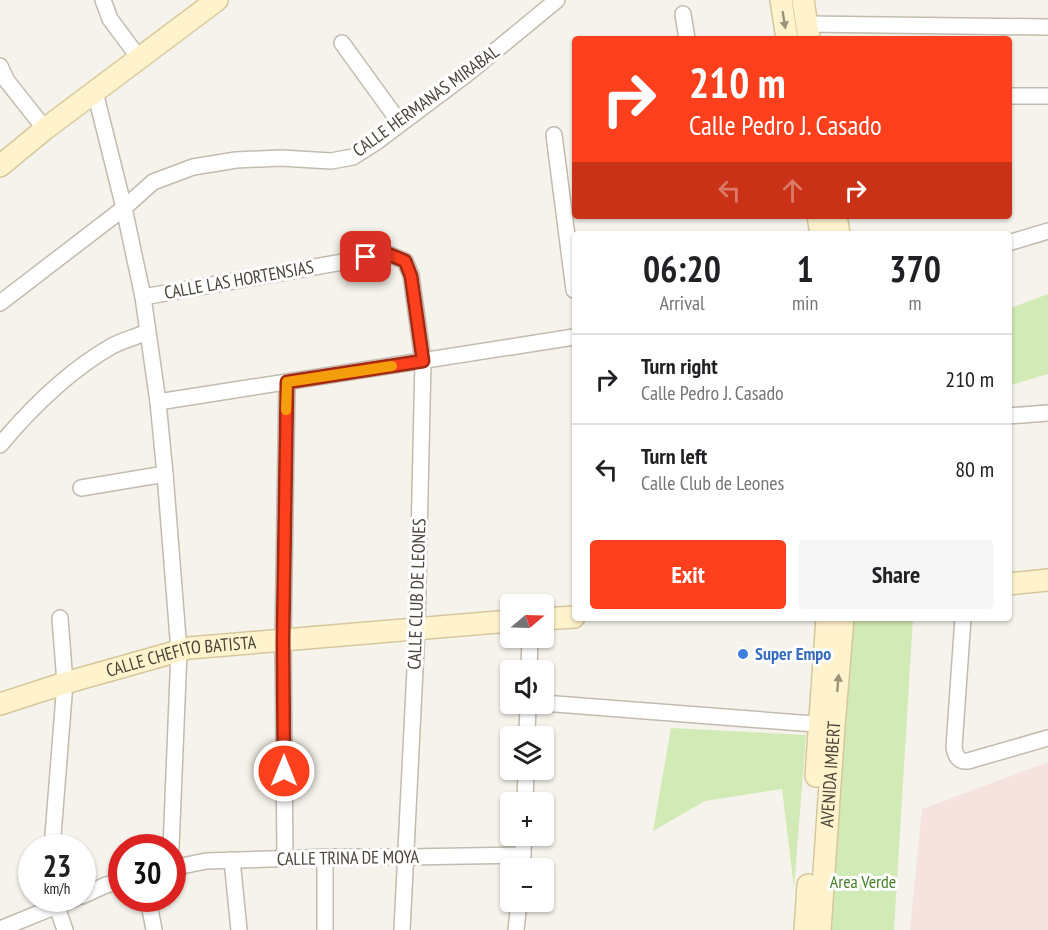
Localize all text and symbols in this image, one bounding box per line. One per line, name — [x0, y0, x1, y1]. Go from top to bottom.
one-way arrow — [779, 10, 788, 29]
street label: CALLE HERMANAS MIRABAL — [348, 39, 504, 161]
text: 210 m — [689, 55, 786, 110]
icon: right — [590, 60, 668, 138]
text: Calle Pedro J. Casado — [689, 108, 882, 142]
icon: left — [713, 174, 746, 207]
icon: ahead — [776, 174, 809, 207]
icon: right — [839, 174, 872, 207]
pin — [340, 231, 391, 282]
icon: arrive — [349, 240, 382, 273]
text: 06:20 — [643, 245, 721, 292]
text: 1 — [796, 245, 814, 292]
text: 370 — [889, 245, 941, 292]
street label: CALLE LAS HORTENSIAS — [162, 255, 316, 304]
text: Arrival — [659, 290, 705, 316]
text: min — [792, 290, 818, 316]
text: m — [909, 290, 922, 316]
text: Turn right — [641, 352, 718, 380]
icon: right — [590, 363, 623, 396]
text: 210 m — [945, 365, 994, 393]
text: Calle Pedro J. Casado — [641, 380, 784, 406]
text: Turn left — [641, 442, 707, 470]
icon: left — [590, 453, 623, 486]
text: 80 m — [955, 455, 994, 483]
text: Calle Club de Leones — [641, 470, 784, 496]
street label: CALLE CLUB DE LEONES — [402, 518, 431, 670]
button: Exit — [590, 540, 786, 609]
button: Share — [798, 540, 994, 609]
north arrow — [500, 594, 554, 648]
map controls — [500, 594, 554, 912]
street label: CALLE CHEFITO BATISTA — [103, 630, 257, 682]
place label: Super Empo — [755, 642, 831, 665]
marker: Super Empo — [736, 647, 750, 661]
button: sound — [500, 660, 554, 714]
one-way arrow — [833, 674, 842, 693]
street label: AVENIDA IMBERT — [815, 720, 845, 828]
button: layers — [500, 726, 554, 780]
position arrow — [252, 739, 316, 803]
button: + — [500, 792, 554, 846]
speed limit sign: 30 — [108, 834, 186, 912]
street label: CALLE TRINA DE MOYA — [277, 845, 420, 870]
text: 23 — [43, 846, 71, 885]
button: − — [500, 858, 554, 912]
park label: Area Verde — [830, 870, 896, 893]
text: km/h — [44, 879, 70, 898]

